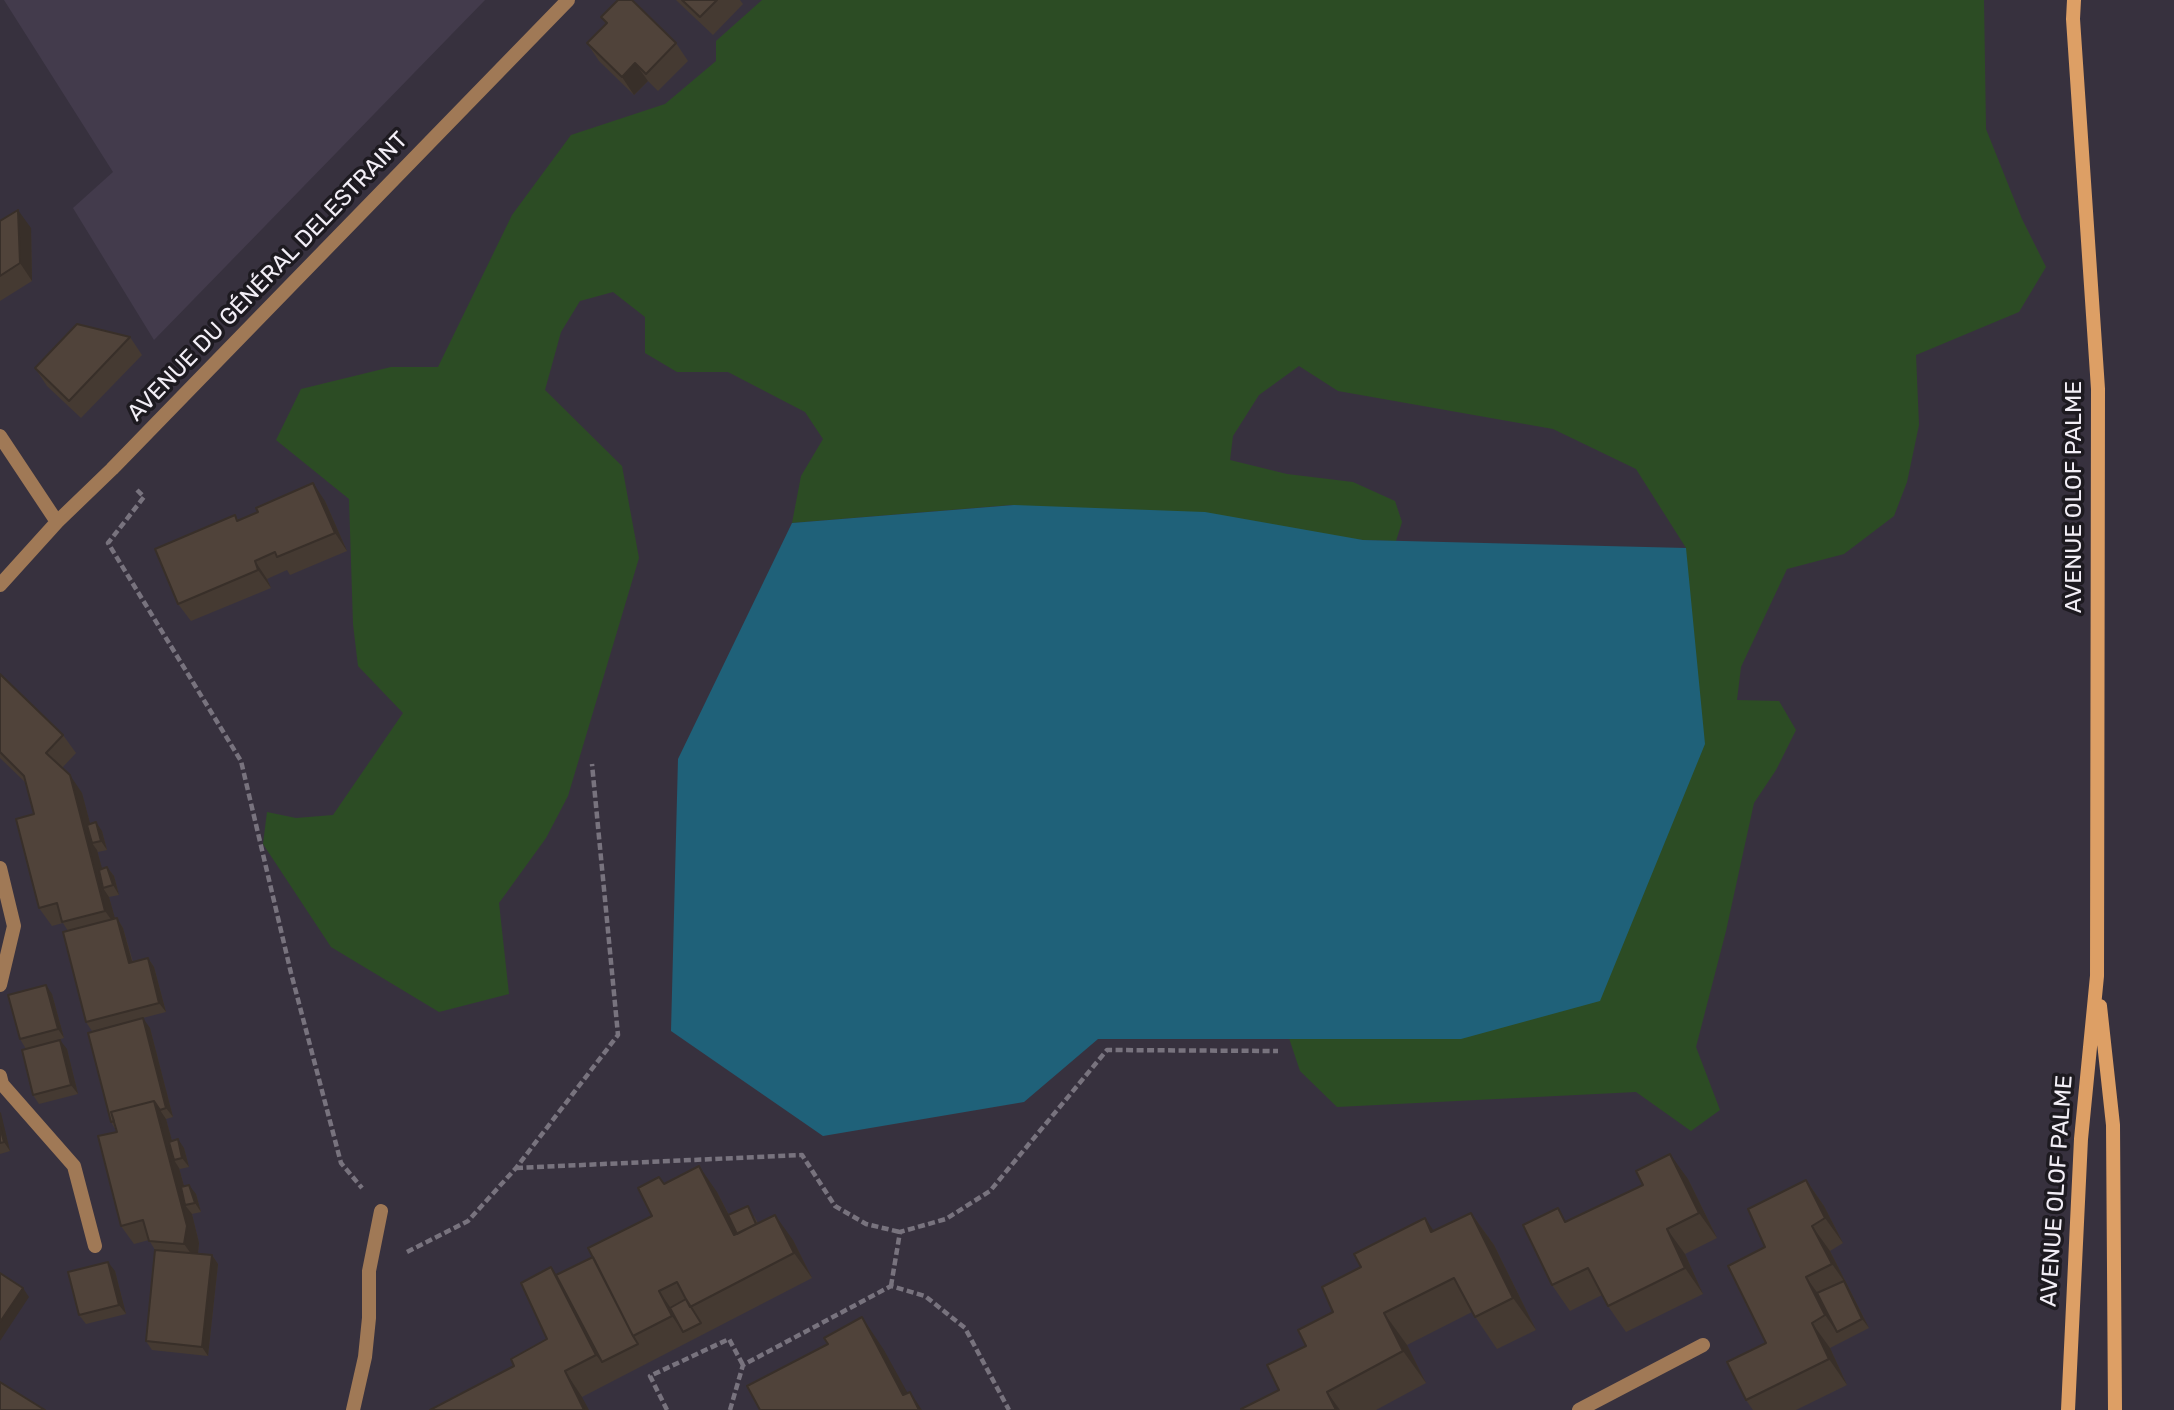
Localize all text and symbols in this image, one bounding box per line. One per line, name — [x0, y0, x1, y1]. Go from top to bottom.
street label: AVENUE DU GÉNÉRAL DELESTRAINT — [122, 127, 414, 427]
street label: AVENUE OLOF PALME — [2060, 381, 2088, 613]
street label: AVENUE OLOF PALME — [2035, 1074, 2079, 1308]

